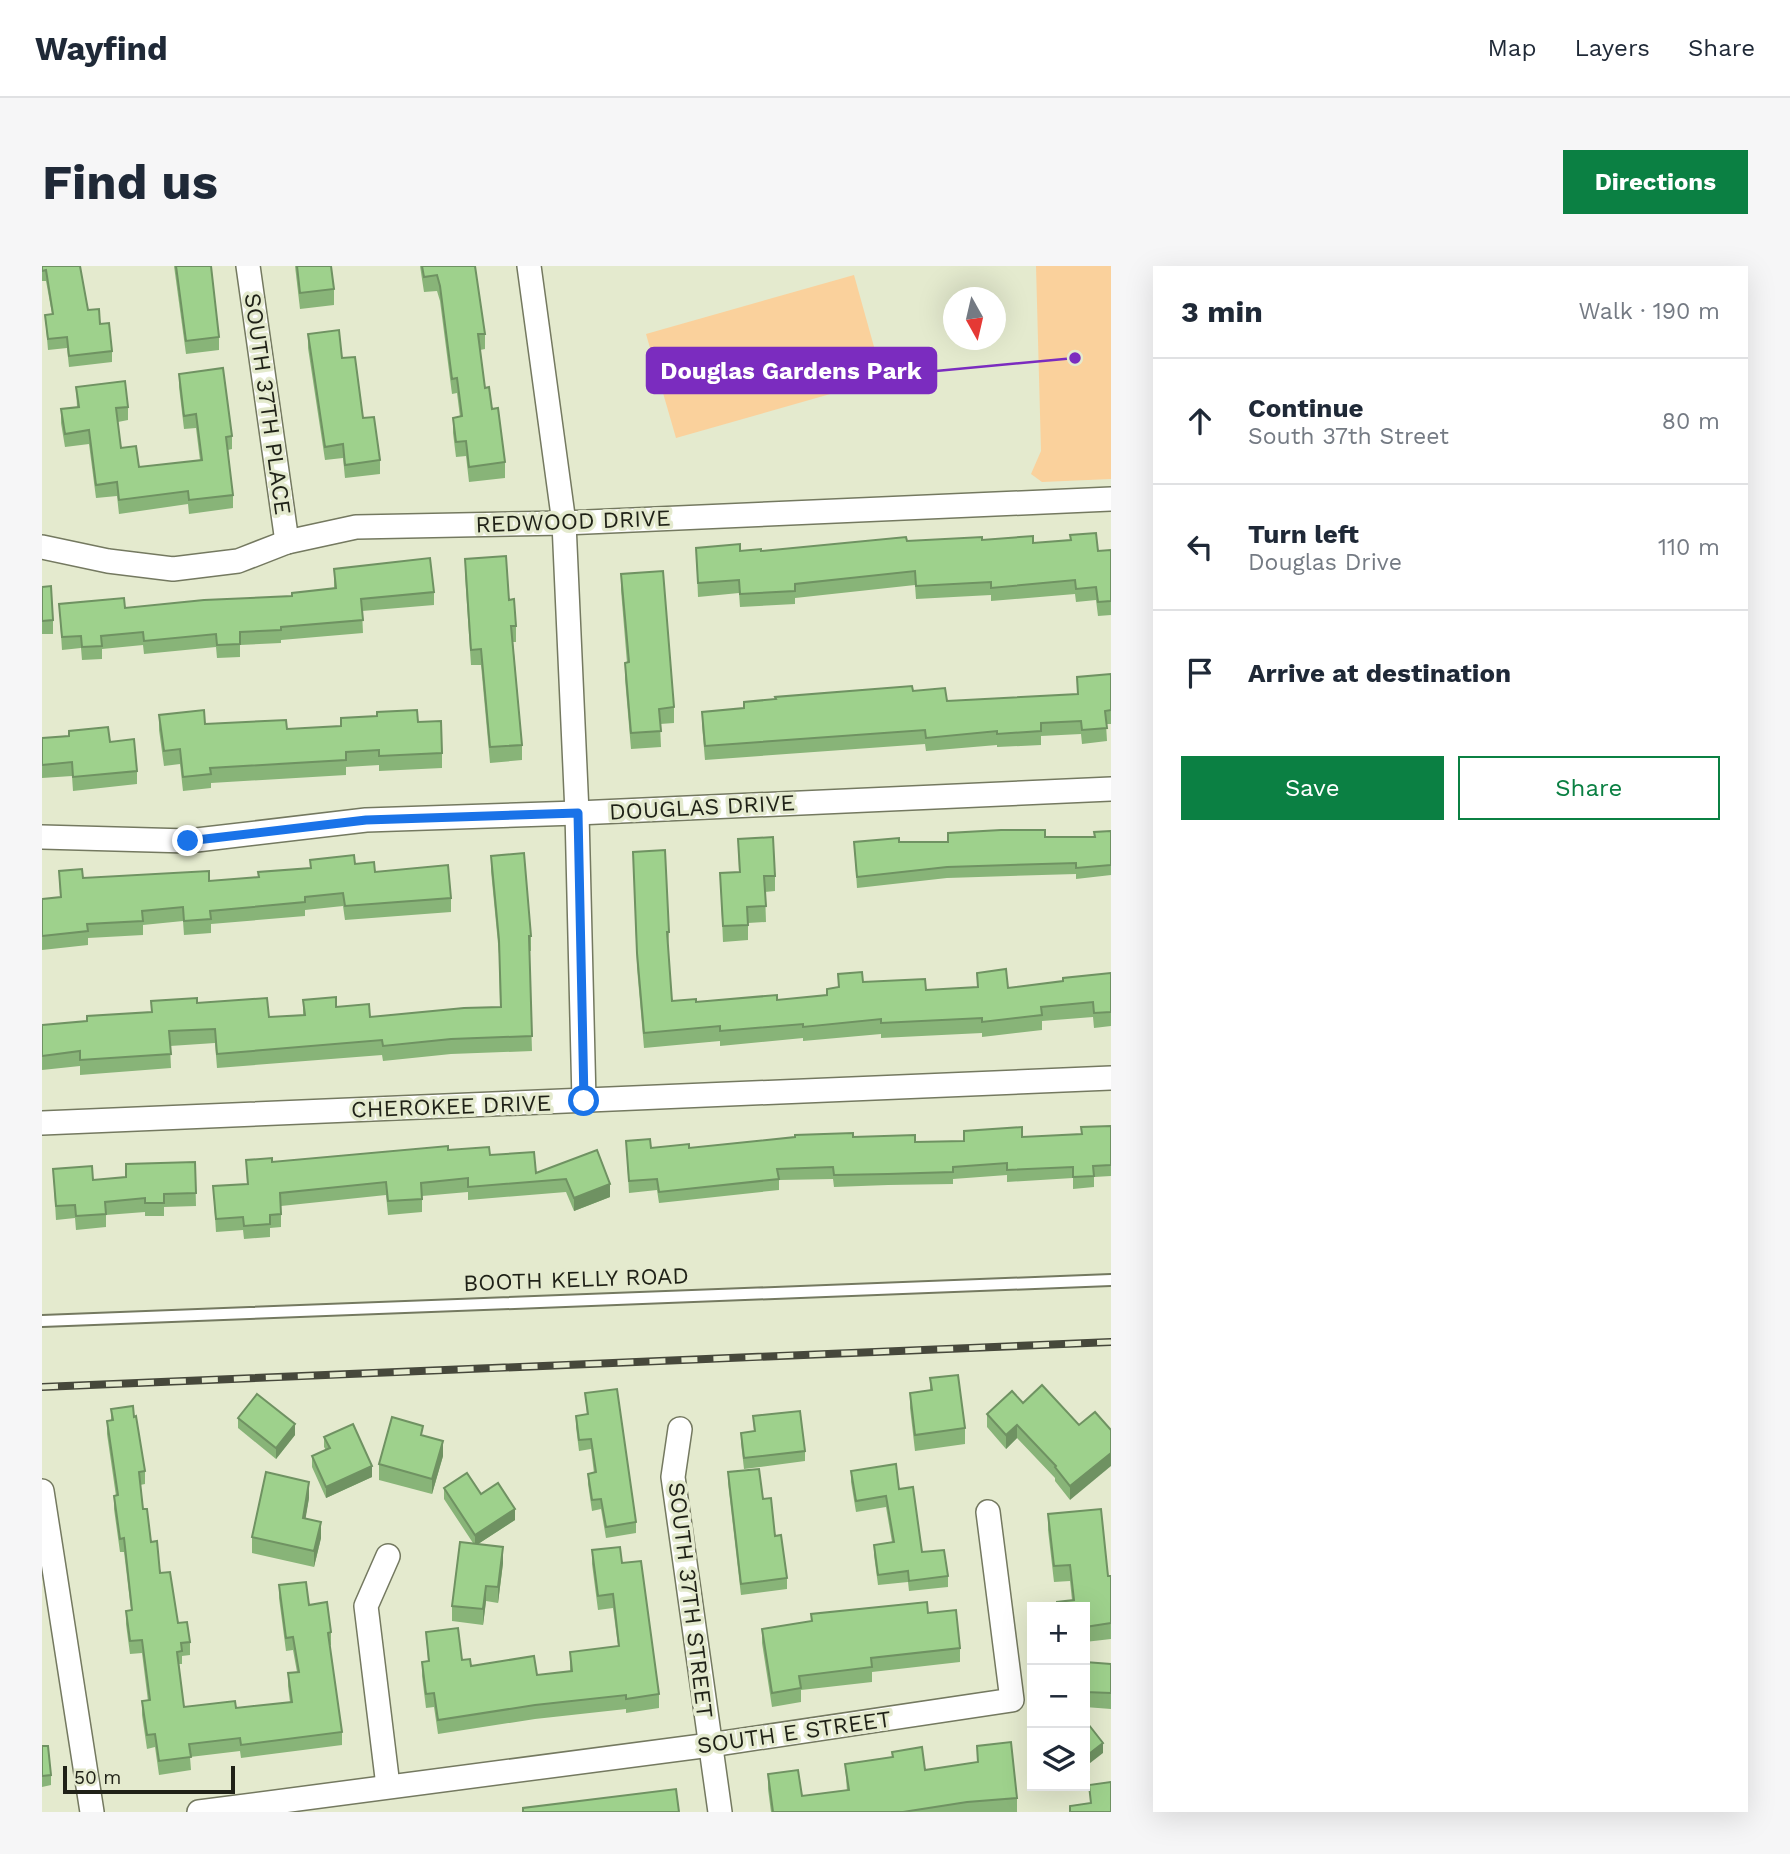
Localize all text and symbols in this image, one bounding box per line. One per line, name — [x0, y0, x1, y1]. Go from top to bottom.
text: Wayfind — [35, 29, 168, 68]
text: Map — [1488, 34, 1536, 62]
text: Layers — [1574, 34, 1650, 62]
text: Share — [1688, 34, 1755, 62]
button: Directions — [1563, 150, 1748, 214]
text: Find us — [42, 153, 218, 211]
north arrow — [943, 287, 1006, 350]
street label: SOUTH 37TH PLACE — [239, 291, 296, 517]
text: 3 min — [1181, 294, 1263, 329]
text: Walk · 190 m — [1579, 298, 1720, 325]
callout: Douglas Gardens Park — [647, 348, 936, 393]
text: Douglas Gardens Park — [660, 357, 922, 385]
text: Continue — [1248, 393, 1364, 423]
icon: ahead — [1181, 402, 1219, 440]
text: 80 m — [1662, 408, 1720, 435]
text: South 37th Street — [1248, 423, 1449, 450]
street label: REDWOOD DRIVE — [475, 505, 671, 538]
text: Turn left — [1248, 519, 1359, 549]
icon: left — [1181, 528, 1219, 566]
text: 110 m — [1658, 534, 1720, 561]
text: Douglas Drive — [1248, 549, 1402, 576]
icon: arrive — [1181, 654, 1219, 692]
text: Arrive at destination — [1248, 658, 1511, 688]
button: Save — [1181, 756, 1444, 820]
button: Share — [1458, 756, 1720, 820]
street label: DOUGLAS DRIVE — [608, 789, 796, 826]
route end — [172, 825, 203, 856]
route start — [568, 1085, 599, 1116]
street label: CHEROKEE DRIVE — [350, 1090, 552, 1123]
street label: BOOTH KELLY ROAD — [463, 1262, 689, 1297]
street label: SOUTH 37TH STREET — [663, 1481, 718, 1720]
map controls — [1027, 1602, 1090, 1791]
button: + — [1027, 1602, 1090, 1665]
button: − — [1027, 1665, 1090, 1728]
street label: SOUTH E STREET — [695, 1705, 893, 1759]
button: layers — [1027, 1728, 1090, 1791]
scale bar — [63, 1763, 234, 1795]
text: 50 m — [74, 1766, 121, 1789]

